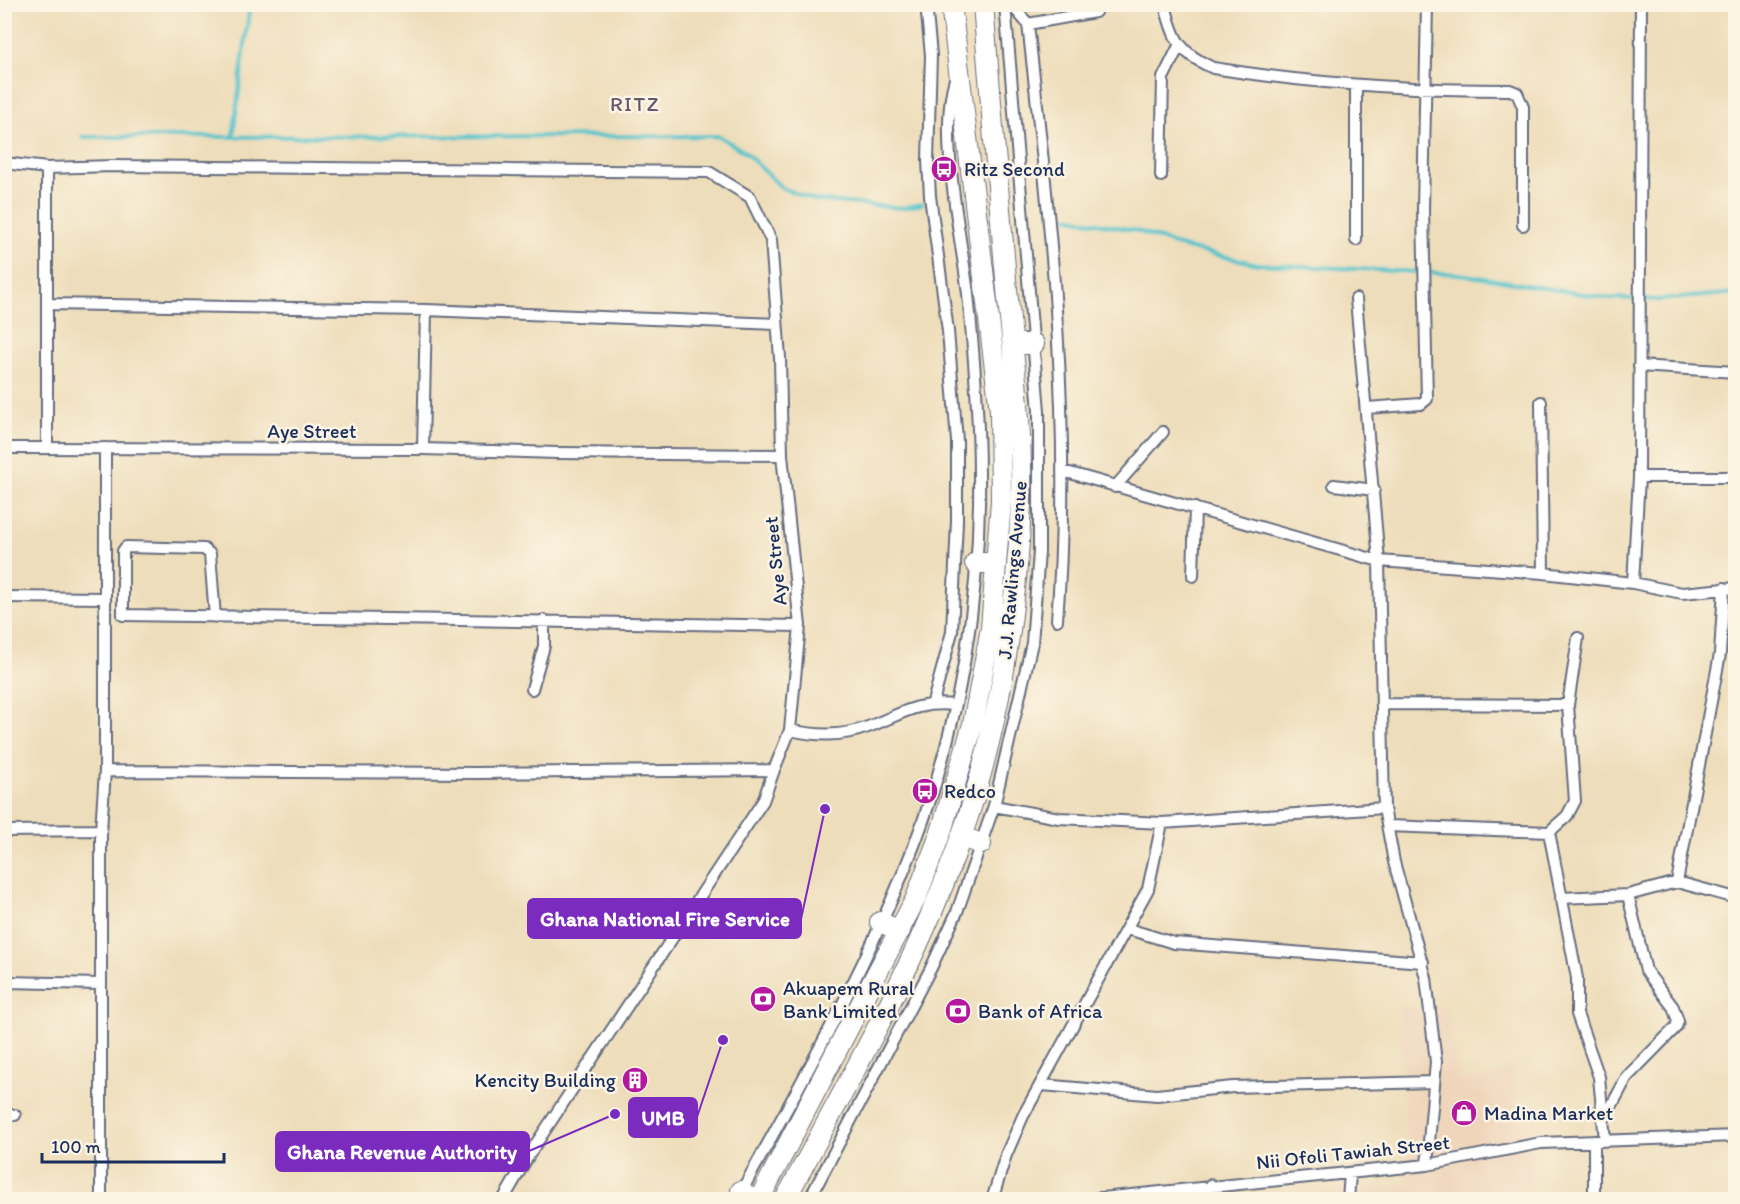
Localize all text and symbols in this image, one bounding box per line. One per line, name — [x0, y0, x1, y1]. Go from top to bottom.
district label: RITZ — [610, 91, 660, 116]
bus stop icon: Ritz Second — [929, 154, 959, 184]
place label: Ritz Second — [964, 157, 1065, 181]
street label: Aye Street — [267, 419, 357, 443]
street label: J.J. Rawlings Avenue — [992, 480, 1032, 660]
street label: Aye Street — [758, 515, 792, 607]
bus stop icon: Redco — [910, 776, 940, 806]
place label: Redco — [944, 779, 996, 803]
callout: Ghana National Fire Service — [528, 899, 801, 938]
text: Ghana National Fire Service — [540, 906, 790, 931]
place label: Akuapem Rural Bank Limited — [783, 976, 915, 1023]
bank icon: Akuapem Rural Bank Limited — [748, 984, 778, 1014]
bank icon: Bank of Africa — [943, 996, 973, 1026]
place label: Bank of Africa — [978, 999, 1103, 1023]
building icon: Kencity Building — [620, 1065, 650, 1095]
place label: Kencity Building — [475, 1068, 617, 1092]
callout: UMB — [629, 1098, 697, 1137]
shop icon: Madina Market — [1449, 1098, 1479, 1128]
place label: Madina Market — [1484, 1101, 1614, 1125]
text: UMB — [641, 1105, 685, 1130]
scale bar — [42, 1126, 224, 1164]
street label: Nii Ofoli Tawiah Street — [1255, 1130, 1451, 1174]
callout: Ghana Revenue Authority — [276, 1132, 529, 1171]
text: 100 m — [51, 1136, 101, 1158]
text: Ghana Revenue Authority — [287, 1139, 518, 1165]

